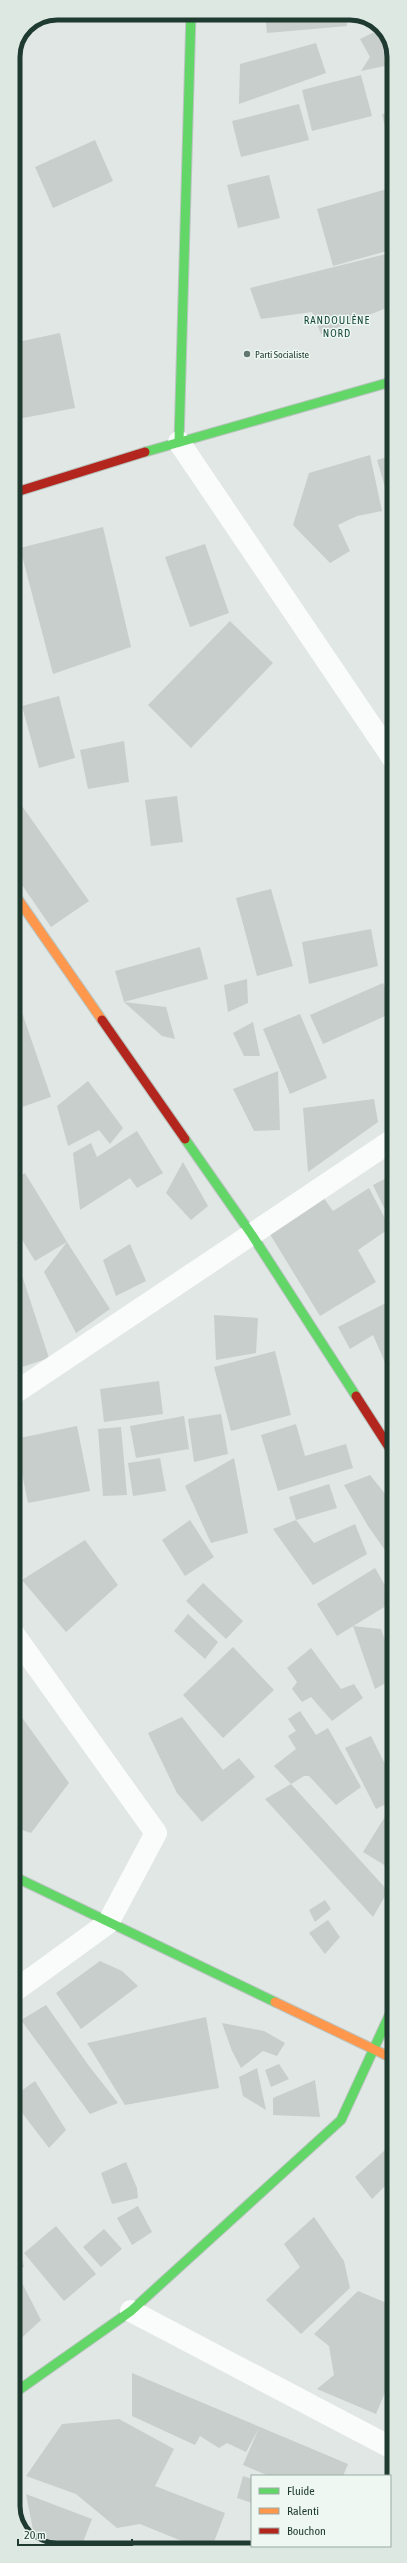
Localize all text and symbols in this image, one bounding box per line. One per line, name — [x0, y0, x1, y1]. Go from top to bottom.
district label: RANDOULÈNE NORD — [304, 314, 370, 339]
marker: Parti Socialiste — [242, 349, 252, 359]
place label: Parti Socialiste — [255, 349, 310, 360]
legend — [251, 2475, 391, 2547]
text: Fluide — [287, 2484, 315, 2498]
text: Ralenti — [287, 2504, 319, 2518]
scale bar — [18, 2521, 132, 2547]
text: Bouchon — [287, 2524, 326, 2538]
text: 20 m — [24, 2528, 46, 2542]

